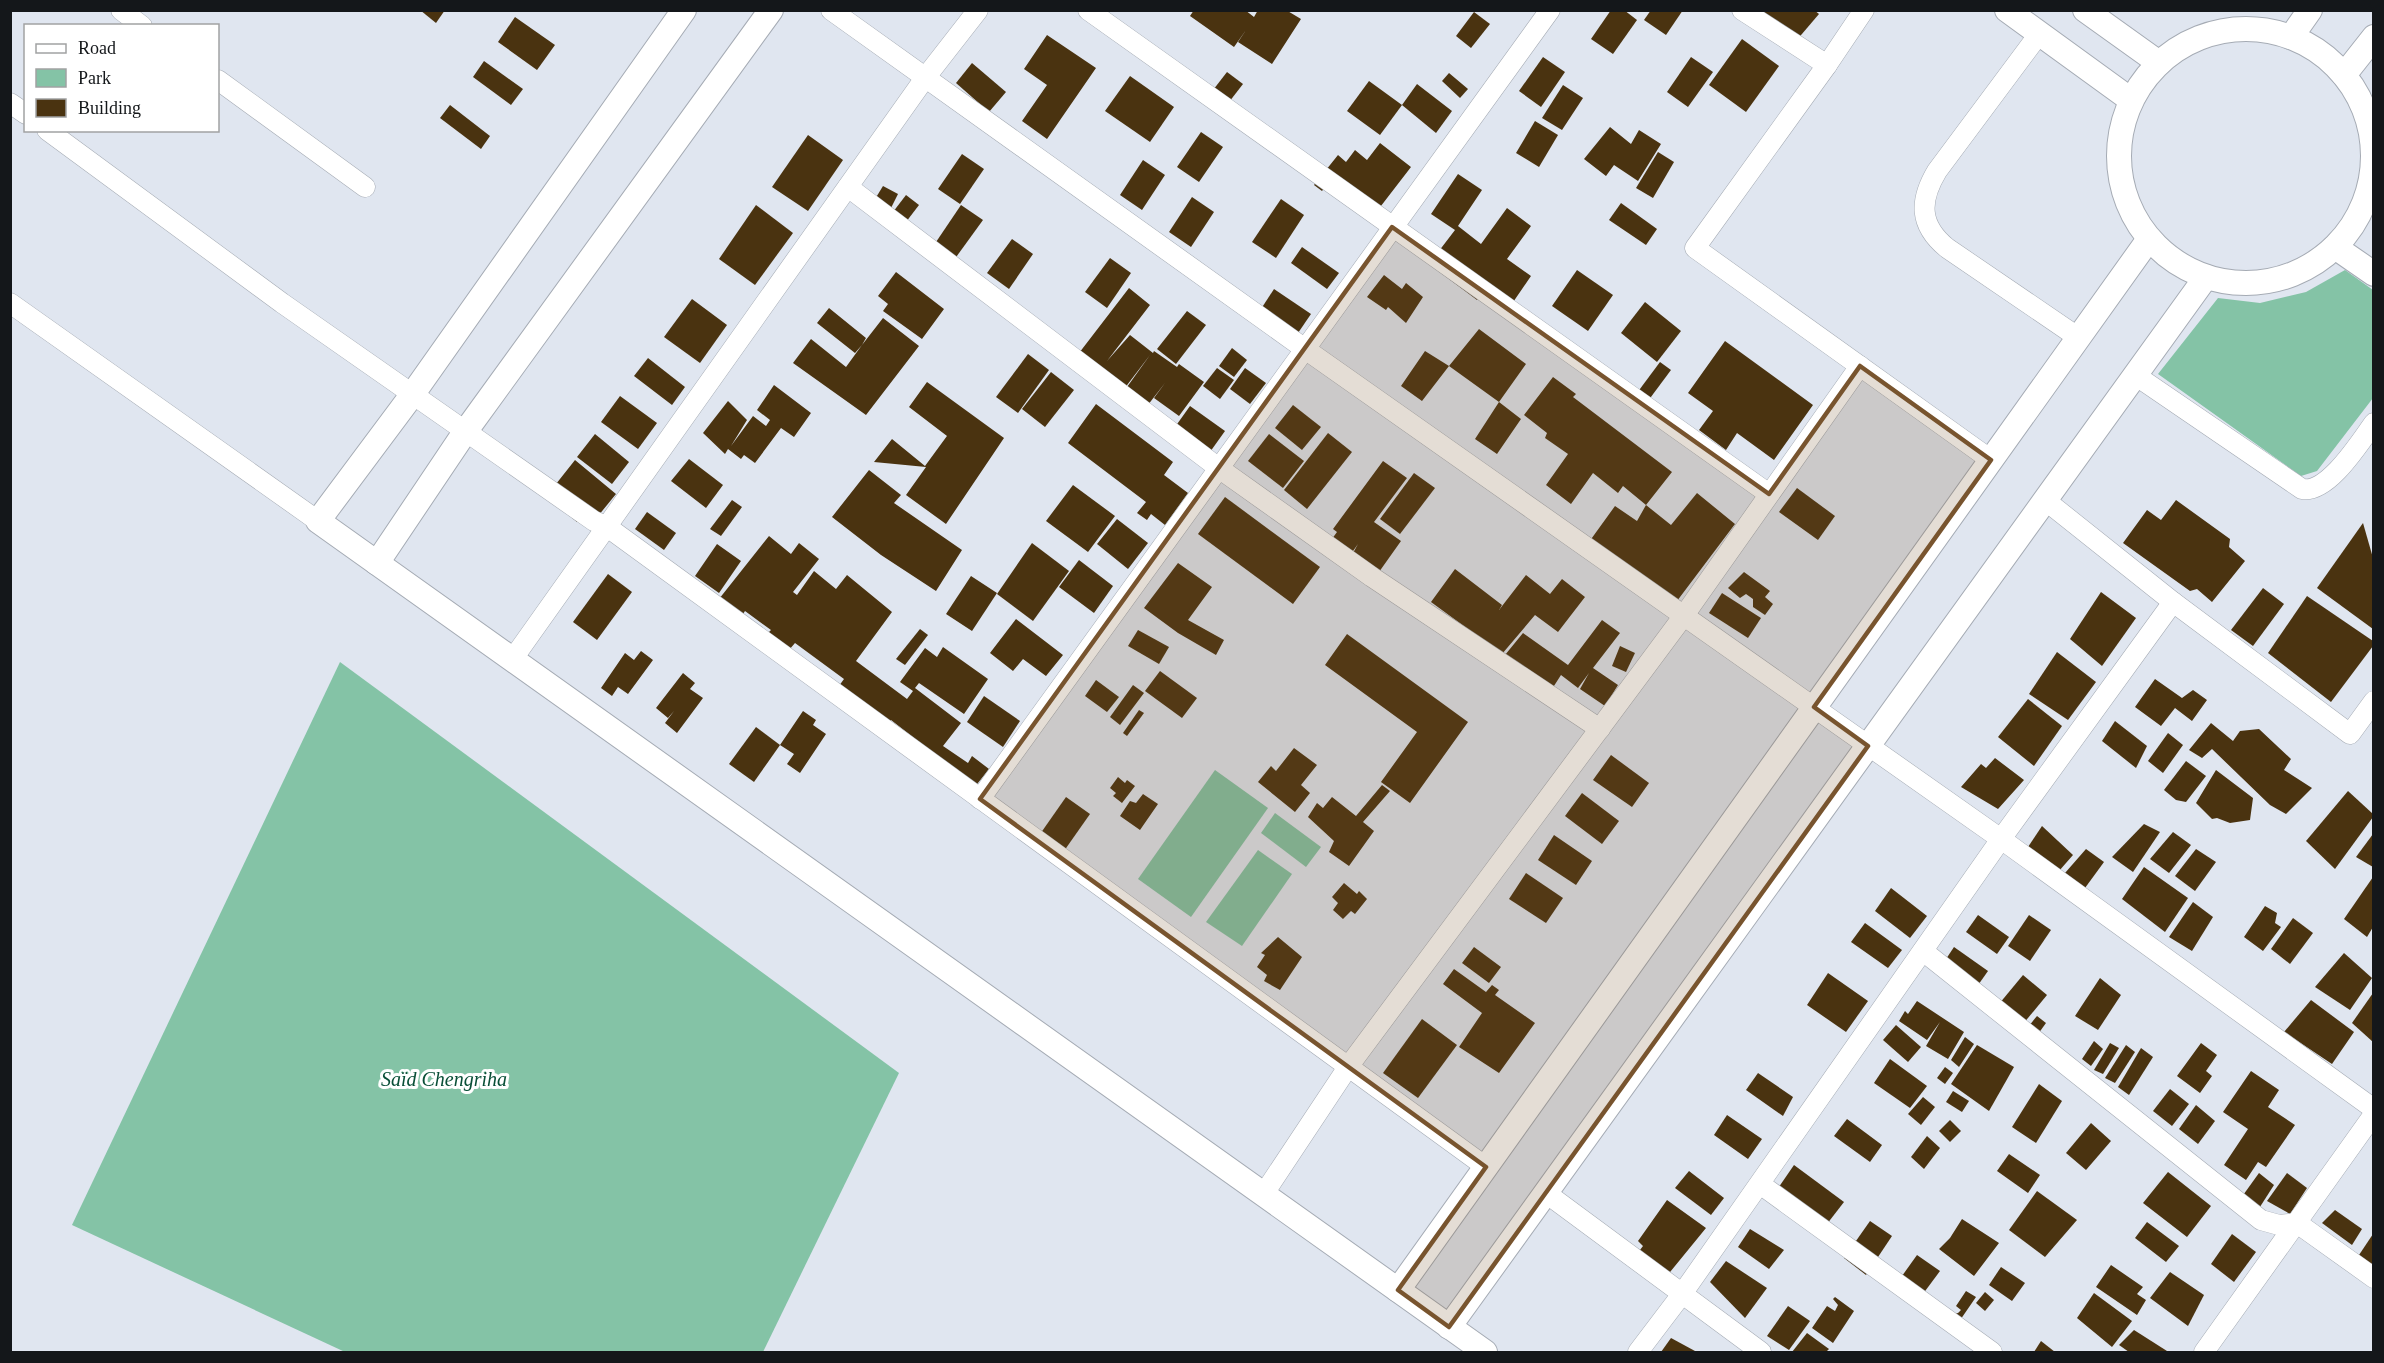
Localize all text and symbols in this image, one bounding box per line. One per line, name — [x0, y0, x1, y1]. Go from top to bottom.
legend — [24, 24, 219, 132]
text: Road — [78, 38, 116, 58]
text: Park — [78, 68, 111, 88]
text: Building — [78, 98, 141, 118]
park label: Saïd Chengriha — [381, 1068, 507, 1091]

